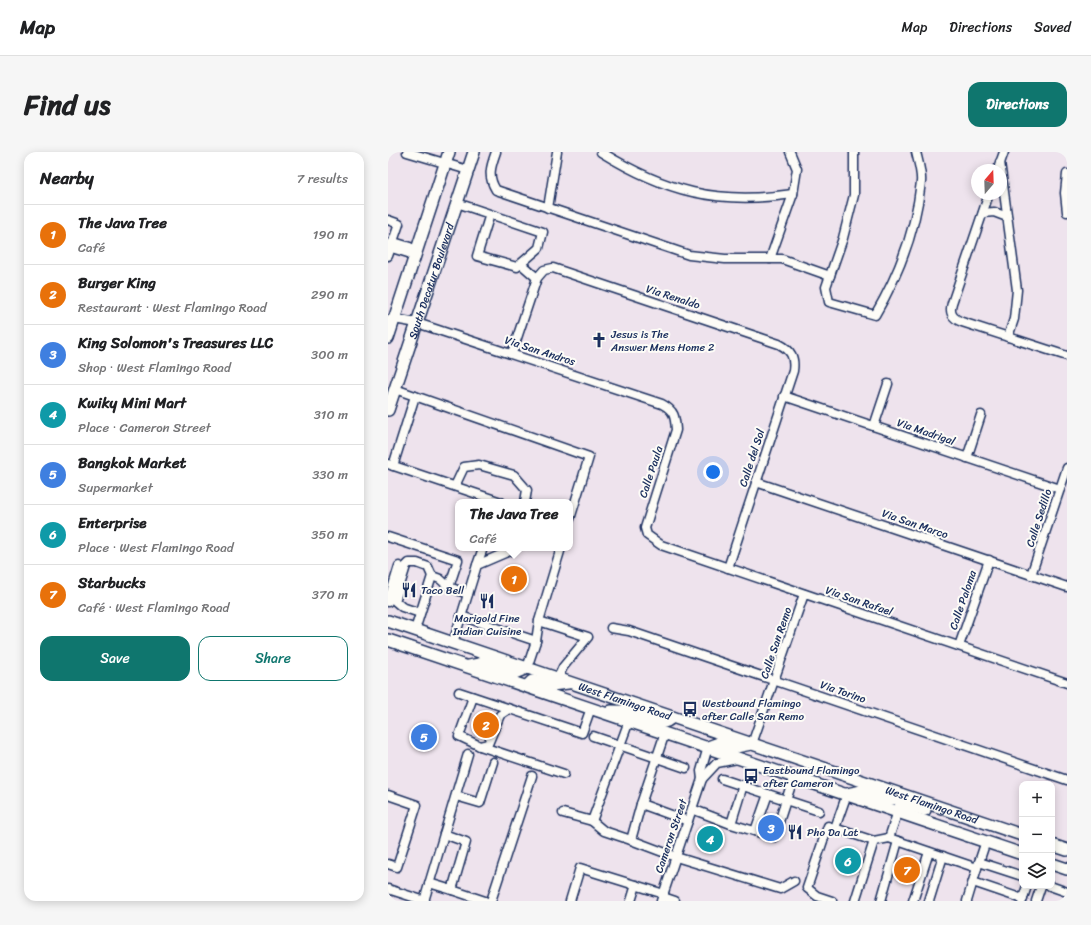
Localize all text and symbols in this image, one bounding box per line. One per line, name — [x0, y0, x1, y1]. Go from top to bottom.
text: Map — [20, 11, 55, 44]
text: Map — [901, 15, 927, 40]
text: Directions — [949, 15, 1012, 40]
text: Saved — [1034, 15, 1071, 40]
text: Find us — [24, 80, 111, 129]
button: Directions — [968, 82, 1067, 127]
text: Nearby — [40, 163, 94, 193]
north arrow — [971, 164, 1007, 200]
text: 7 results — [297, 167, 348, 190]
text: The Java Tree — [78, 210, 167, 236]
street label: South Decatur Boulevard — [403, 219, 460, 341]
text: 1 — [50, 223, 56, 246]
text: 190 m — [313, 223, 348, 246]
text: Café — [78, 236, 105, 259]
text: Burger King — [78, 270, 156, 296]
street label: Via Renaldo — [643, 279, 703, 315]
text: 2 — [49, 283, 57, 306]
text: 290 m — [311, 283, 348, 306]
text: Restaurant · West Flamingo Road — [78, 296, 267, 319]
place label: Jesus is The Answer Mens Home 2 — [610, 325, 715, 357]
text: King Solomon's Treasures LLC — [78, 330, 273, 356]
street label: Via San Andros — [502, 331, 579, 372]
church icon: Jesus is The Answer Mens Home 2 — [590, 331, 608, 349]
text: 3 — [49, 343, 57, 366]
text: 300 m — [311, 343, 348, 366]
text: Shop · West Flamingo Road — [78, 356, 231, 379]
text: Kwiky Mini Mart — [78, 390, 186, 416]
text: 4 — [49, 403, 57, 426]
text: 310 m — [314, 403, 348, 426]
street label: Via Madrigal — [894, 413, 958, 451]
text: Place · Cameron Street — [78, 416, 211, 439]
street label: Calle del Sol — [734, 426, 771, 489]
street label: Calle Paula — [634, 443, 668, 500]
text: Bangkok Market — [78, 450, 186, 476]
your location — [703, 462, 723, 482]
text: 5 — [49, 463, 57, 486]
text: 330 m — [312, 463, 348, 486]
text: Supermarket — [78, 476, 153, 499]
street label: Calle Sedillo — [1021, 486, 1057, 550]
popup — [455, 499, 573, 551]
text: The Java Tree — [470, 501, 558, 527]
street label: Via San Marco — [879, 504, 951, 544]
text: Enterprise — [78, 510, 146, 536]
text: 6 — [49, 523, 57, 546]
text: 350 m — [311, 523, 348, 546]
text: Café — [470, 527, 497, 550]
text: Place · West Flamingo Road — [78, 536, 234, 559]
pin: 1 — [501, 564, 527, 594]
street label: Calle Paloma — [944, 567, 982, 632]
text: Starbucks — [78, 570, 145, 596]
restaurant icon: Taco Bell — [400, 581, 418, 599]
place label: Taco Bell — [421, 581, 465, 600]
street label: Via San Rafael — [823, 581, 896, 622]
text: 7 — [49, 583, 57, 606]
text: 370 m — [312, 583, 348, 606]
restaurant icon: Marigold Fine Indian Cuisine — [478, 592, 496, 610]
text: Café · West Flamingo Road — [78, 596, 229, 619]
street label: Calle San Remo — [755, 604, 797, 681]
place label: Marigold Fine Indian Cuisine — [452, 609, 522, 641]
button: Save — [40, 636, 190, 681]
button: Share — [198, 636, 348, 681]
street label: Via Torino — [818, 675, 869, 709]
street label: West Flamingo Road — [576, 676, 675, 726]
place label: Westbound Flamingo after Calle San Remo — [702, 694, 805, 726]
bus stop icon: Westbound Flamingo after Calle San Remo — [681, 700, 699, 718]
pin: 2 — [473, 710, 499, 740]
pin: 5 — [411, 722, 437, 752]
place label: Eastbound Flamingo after Cameron — [763, 761, 860, 793]
bus stop icon: Eastbound Flamingo after Cameron — [742, 767, 760, 785]
street label: West Flamingo Road — [883, 780, 982, 829]
map controls — [1019, 781, 1055, 889]
button: + — [1019, 781, 1055, 817]
street label: Cameron Street — [649, 796, 693, 876]
pin: 3 — [758, 813, 784, 843]
button: − — [1019, 817, 1055, 853]
restaurant icon: Pho Da Lat — [786, 823, 804, 841]
place label: Pho Da Lat — [807, 823, 858, 842]
pin: 4 — [697, 824, 723, 854]
pin: 6 — [835, 846, 861, 876]
button: layers — [1019, 853, 1055, 889]
pin: 7 — [894, 855, 920, 885]

